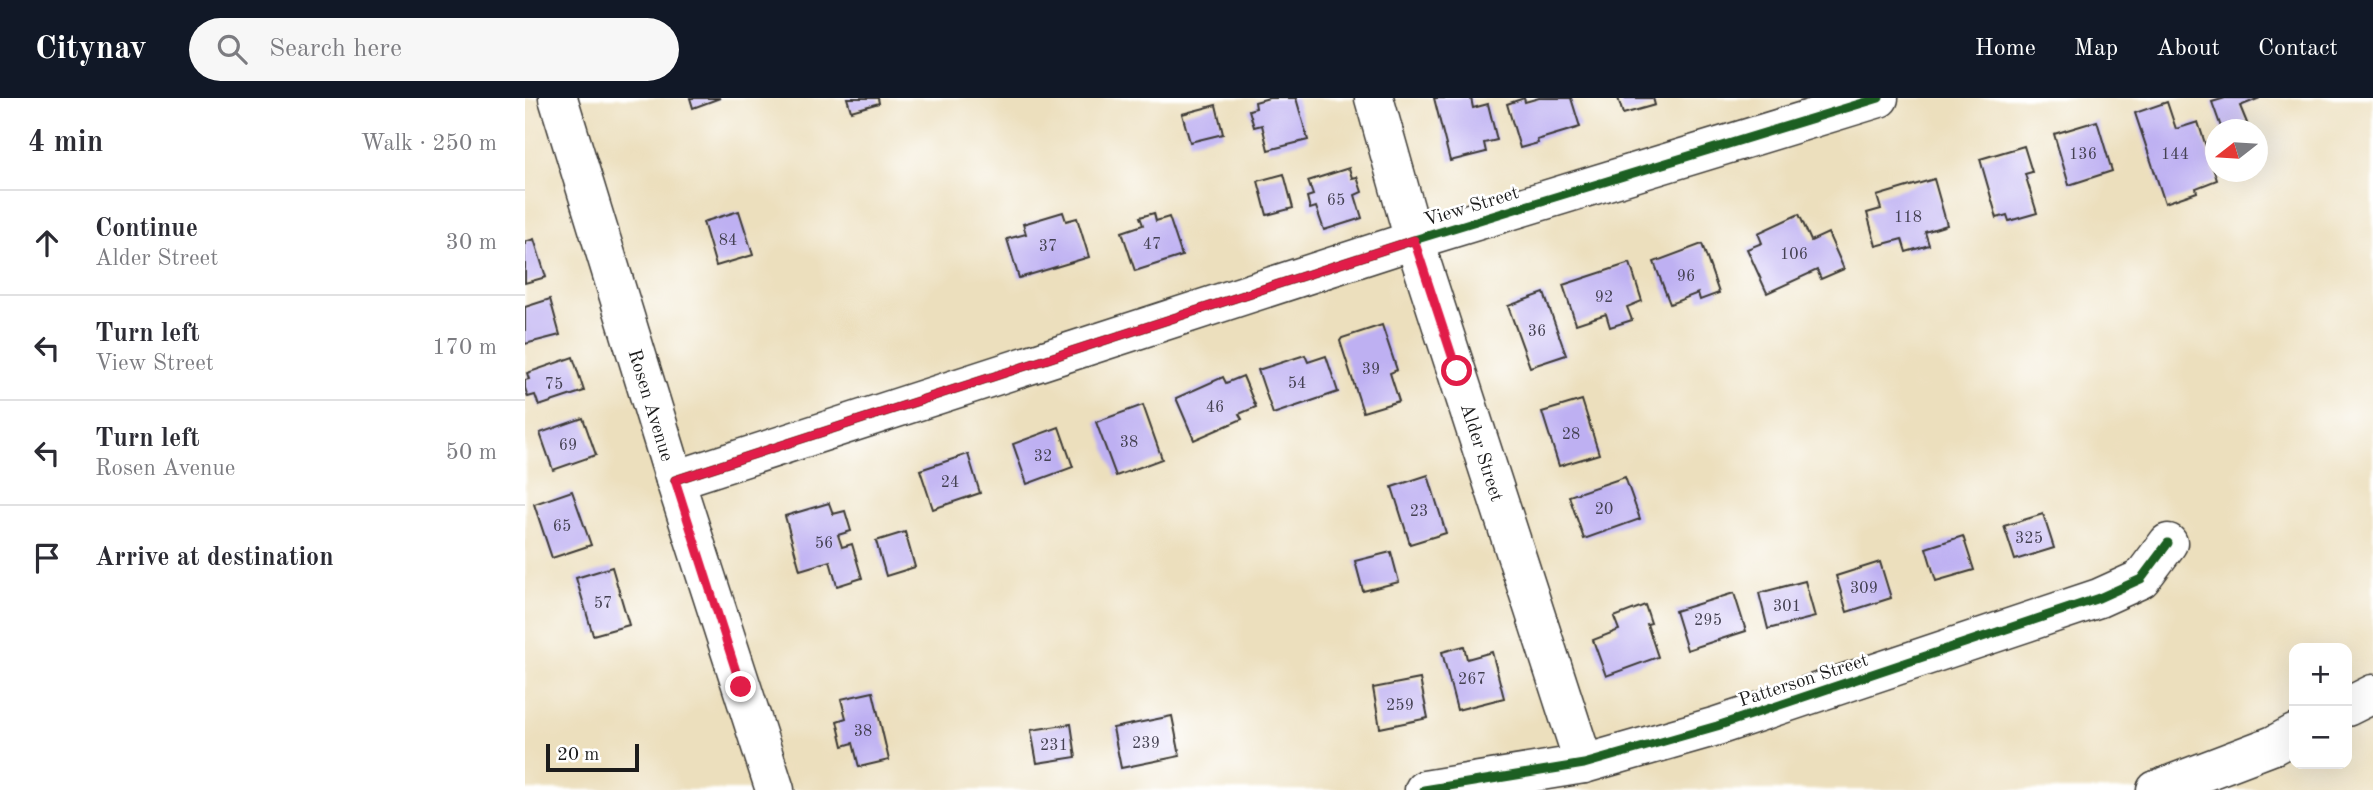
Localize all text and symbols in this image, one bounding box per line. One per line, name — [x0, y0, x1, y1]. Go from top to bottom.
search box — [189, 18, 679, 81]
icon: search — [213, 30, 251, 68]
text: Citynav — [35, 33, 147, 66]
text: Search here — [269, 36, 402, 62]
text: Home — [1975, 37, 2036, 61]
text: Map — [2074, 37, 2118, 61]
text: About — [2156, 37, 2220, 61]
text: Contact — [2258, 37, 2338, 61]
north arrow — [2205, 119, 2268, 182]
text: 4 min — [28, 128, 103, 158]
text: Walk · 250 m — [361, 132, 497, 155]
house number: 136 — [2069, 147, 2097, 163]
house number: 144 — [2161, 147, 2189, 163]
street label: View Street — [1422, 184, 1521, 231]
house number: 65 — [1327, 193, 1345, 209]
house number: 118 — [1894, 210, 1922, 226]
text: Continue — [95, 216, 198, 242]
icon: ahead — [28, 224, 66, 262]
text: 30 m — [446, 231, 497, 254]
house number: 84 — [719, 233, 737, 249]
house number: 47 — [1143, 237, 1161, 253]
house number: 37 — [1039, 239, 1057, 255]
text: Alder Street — [95, 247, 218, 270]
house number: 106 — [1780, 247, 1808, 263]
house number: 96 — [1677, 269, 1695, 285]
house number: 92 — [1595, 290, 1613, 306]
text: Turn left — [95, 321, 200, 347]
house number: 36 — [1528, 324, 1546, 340]
icon: left — [28, 329, 66, 367]
text: 170 m — [432, 336, 497, 359]
street label: Rosen Avenue — [624, 348, 676, 464]
text: View Street — [95, 352, 214, 375]
route start — [1441, 355, 1472, 386]
house number: 39 — [1362, 362, 1380, 378]
house number: 54 — [1288, 376, 1306, 392]
house number: 75 — [545, 377, 563, 393]
house number: 46 — [1206, 400, 1224, 416]
street label: Alder Street — [1456, 401, 1505, 504]
text: Turn left — [95, 426, 200, 452]
house number: 28 — [1562, 427, 1580, 443]
icon: left — [28, 434, 66, 472]
house number: 38 — [1120, 435, 1138, 451]
house number: 69 — [559, 438, 577, 454]
text: 50 m — [446, 441, 497, 464]
house number: 32 — [1034, 449, 1052, 465]
text: Rosen Avenue — [95, 457, 235, 480]
house number: 24 — [941, 475, 959, 491]
house number: 20 — [1595, 502, 1613, 518]
house number: 23 — [1410, 504, 1428, 520]
house number: 65 — [553, 519, 571, 535]
house number: 325 — [2015, 531, 2043, 547]
house number: 56 — [815, 536, 833, 552]
icon: arrive — [28, 539, 66, 577]
text: Arrive at destination — [95, 545, 334, 571]
house number: 309 — [1850, 581, 1878, 597]
house number: 57 — [594, 596, 612, 612]
house number: 301 — [1773, 599, 1801, 615]
house number: 295 — [1694, 613, 1722, 629]
map controls — [2289, 643, 2352, 769]
button: + — [2289, 643, 2352, 706]
street label: Patterson Street — [1737, 651, 1871, 711]
route end — [725, 671, 756, 702]
house number: 267 — [1458, 672, 1486, 688]
house number: 259 — [1386, 698, 1414, 714]
button: − — [2289, 706, 2352, 769]
house number: 38 — [854, 724, 872, 740]
house number: 239 — [1132, 736, 1160, 752]
house number: 231 — [1040, 738, 1068, 754]
scale bar — [546, 741, 639, 773]
text: 20 m — [557, 746, 599, 765]

